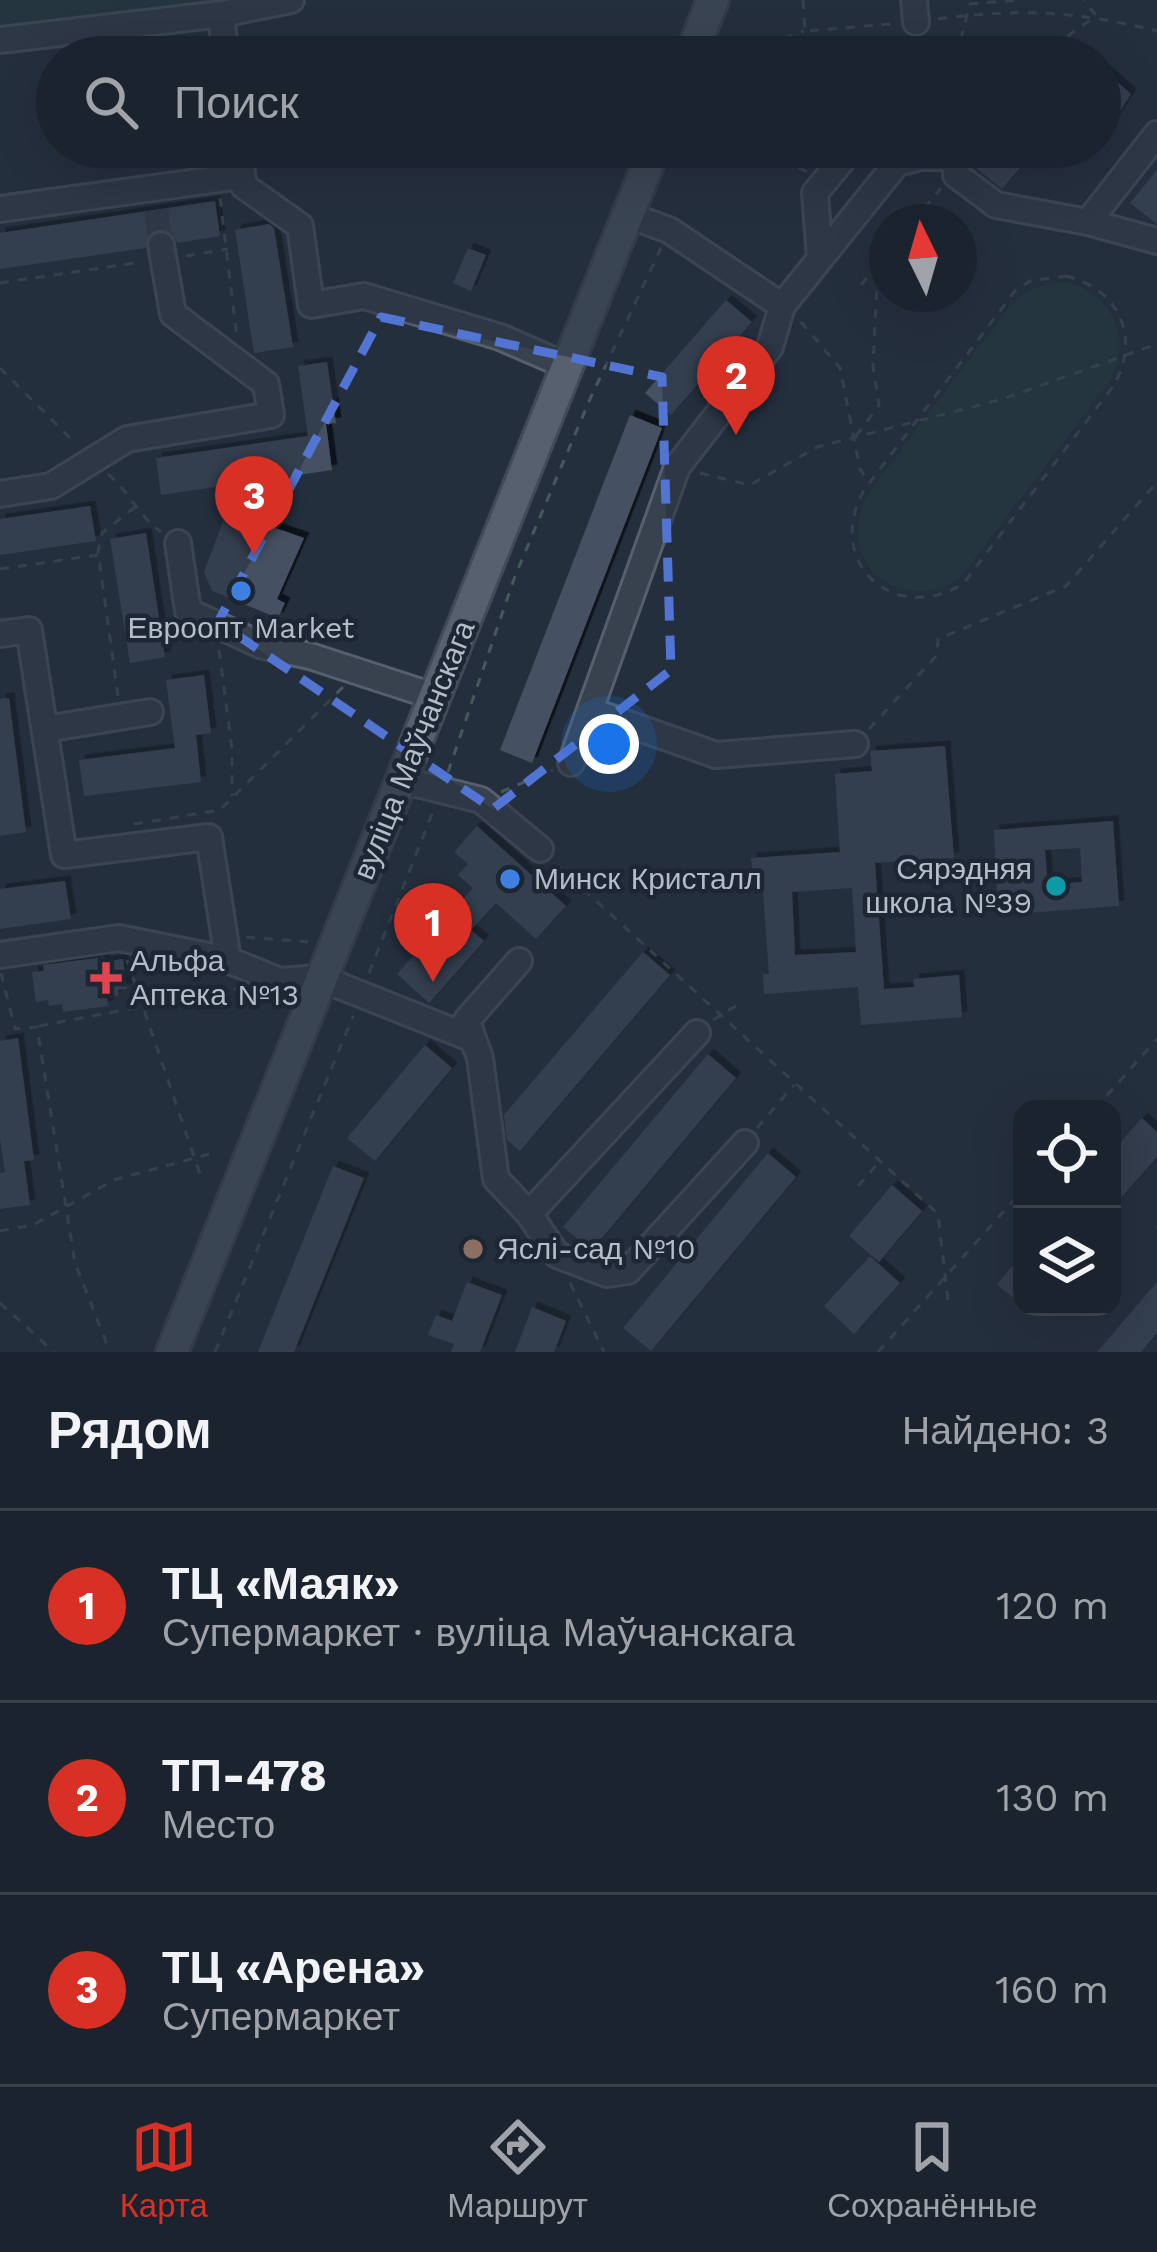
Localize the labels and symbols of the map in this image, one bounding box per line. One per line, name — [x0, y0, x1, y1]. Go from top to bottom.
north arrow — [869, 204, 977, 312]
pin: 2 — [697, 336, 775, 435]
pin: 3 — [215, 456, 293, 555]
marker: Евроопт Market — [228, 578, 254, 604]
place label: Евроопт Market — [128, 610, 355, 645]
street label: вуліца Маўчанскага — [346, 615, 482, 884]
your location — [579, 714, 639, 774]
place label: Сярэдняя школа №39 — [865, 851, 1032, 920]
place label: Минск Кристалл — [534, 861, 762, 896]
marker: Минск Кристалл — [497, 866, 523, 892]
marker: Сярэдняя школа №39 — [1043, 873, 1069, 899]
pin: 1 — [394, 883, 472, 982]
place label: Альфа Аптека №13 — [130, 943, 299, 1012]
marker: Альфа Аптека №13 — [93, 965, 119, 991]
place label: Яслі-сад №10 — [497, 1231, 696, 1266]
marker: Яслі-сад №10 — [460, 1236, 486, 1262]

